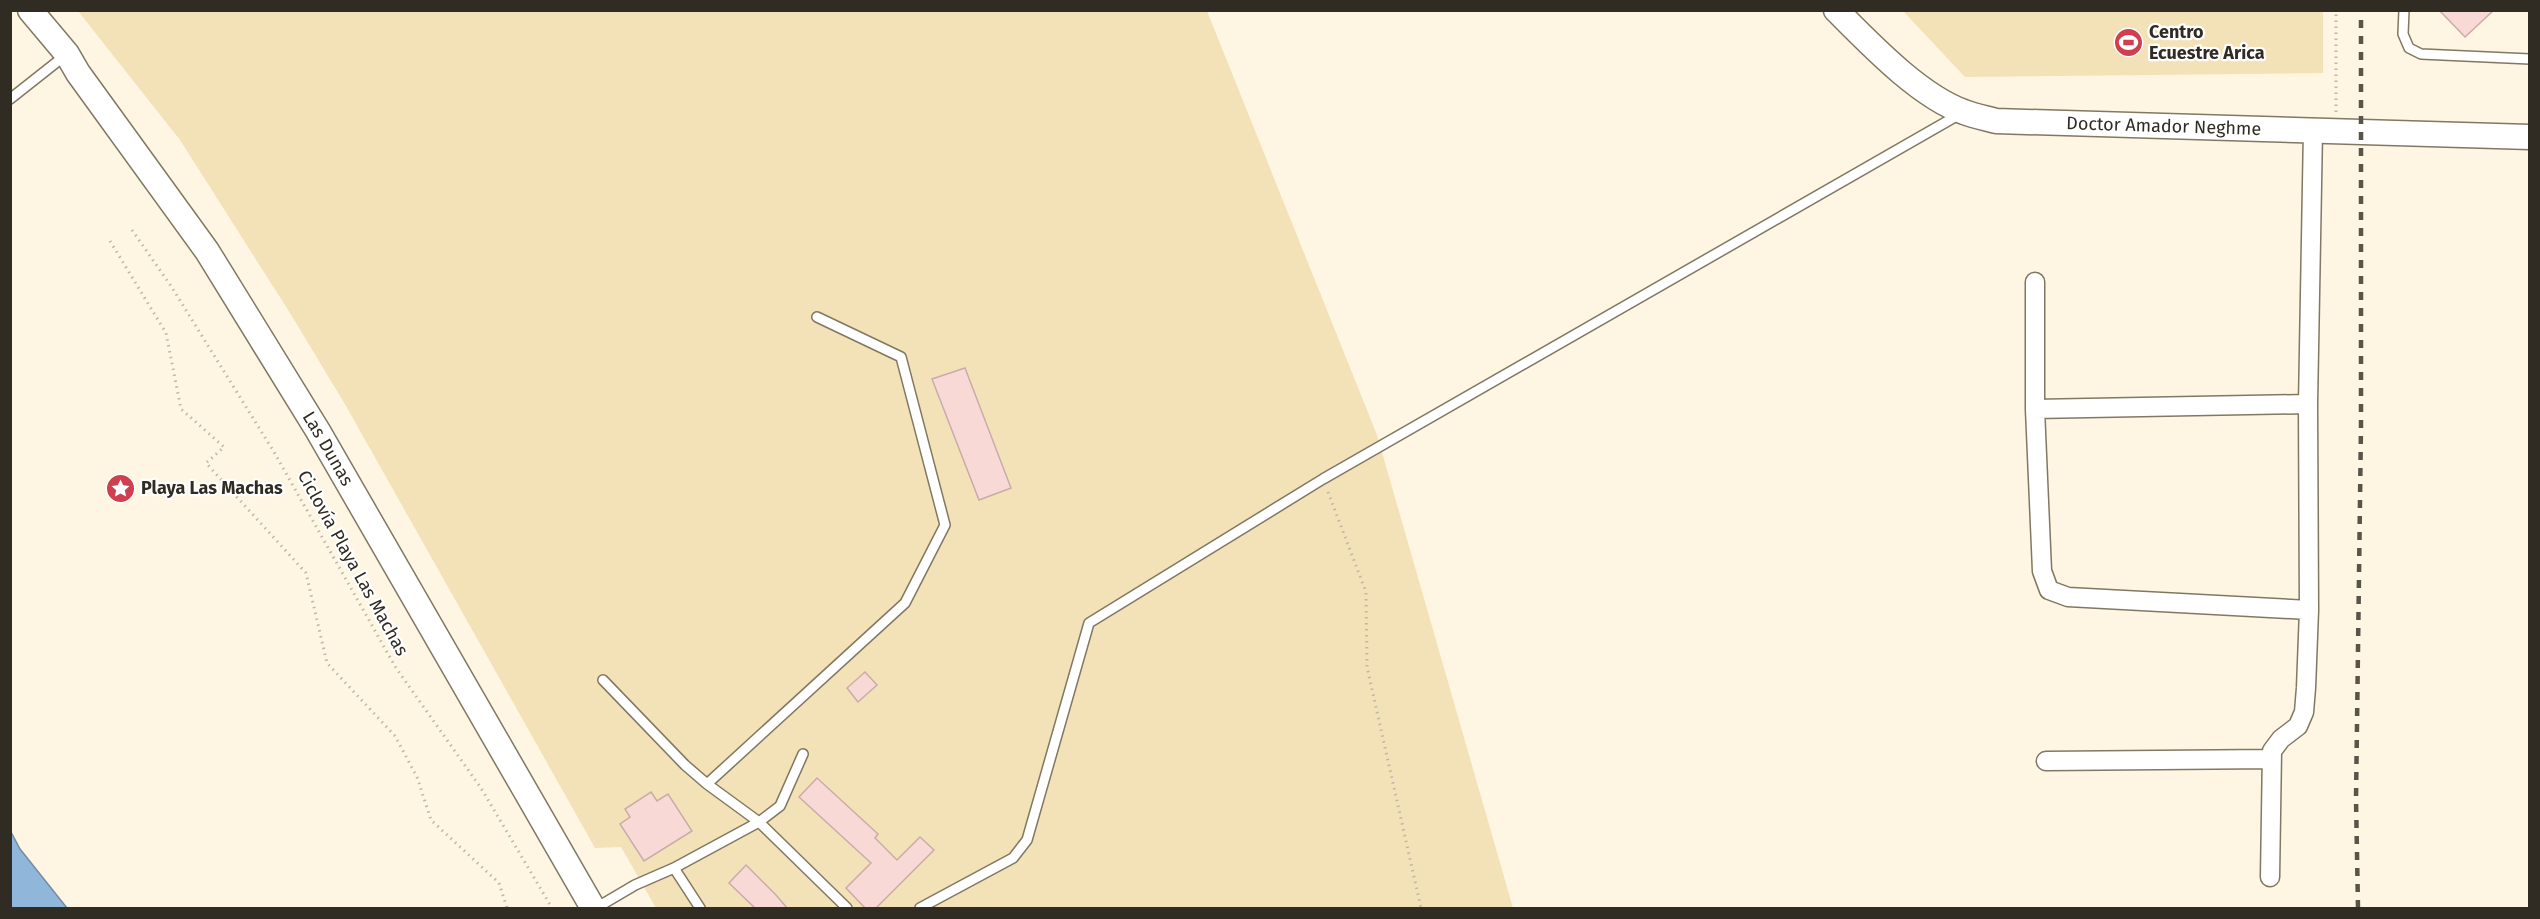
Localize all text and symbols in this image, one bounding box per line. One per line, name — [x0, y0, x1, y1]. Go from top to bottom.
place label: Centro Ecuestre Arica — [2149, 21, 2265, 64]
sports icon: Centro Ecuestre Arica — [2112, 26, 2144, 58]
street label: Doctor Amador Neghme — [2066, 112, 2262, 140]
street label: Las Dunas — [298, 407, 358, 490]
street label: Ciclovía Playa Las Machas — [293, 466, 413, 660]
place icon: Playa Las Machas — [104, 472, 136, 504]
place label: Playa Las Machas — [141, 477, 283, 499]

